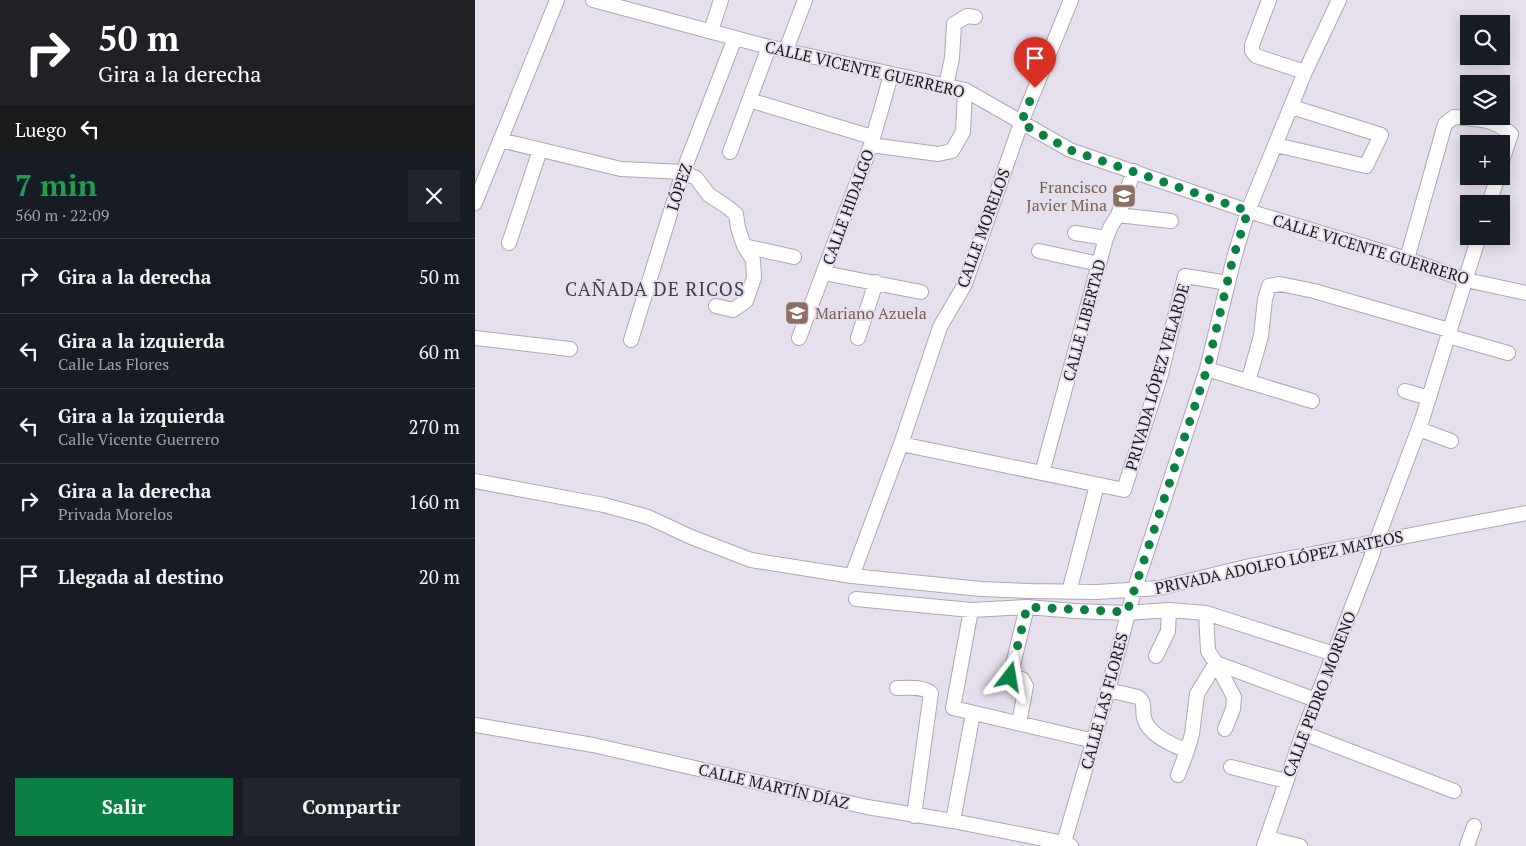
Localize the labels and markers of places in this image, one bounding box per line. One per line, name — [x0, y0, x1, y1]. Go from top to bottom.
pin — [1014, 37, 1056, 88]
place label: Francisco Javier Mina — [1026, 176, 1107, 216]
school or university icon: Francisco Javier Mina — [1111, 183, 1137, 209]
school or university icon: Mariano Azuela — [784, 300, 810, 326]
place label: Mariano Azuela — [815, 302, 927, 324]

